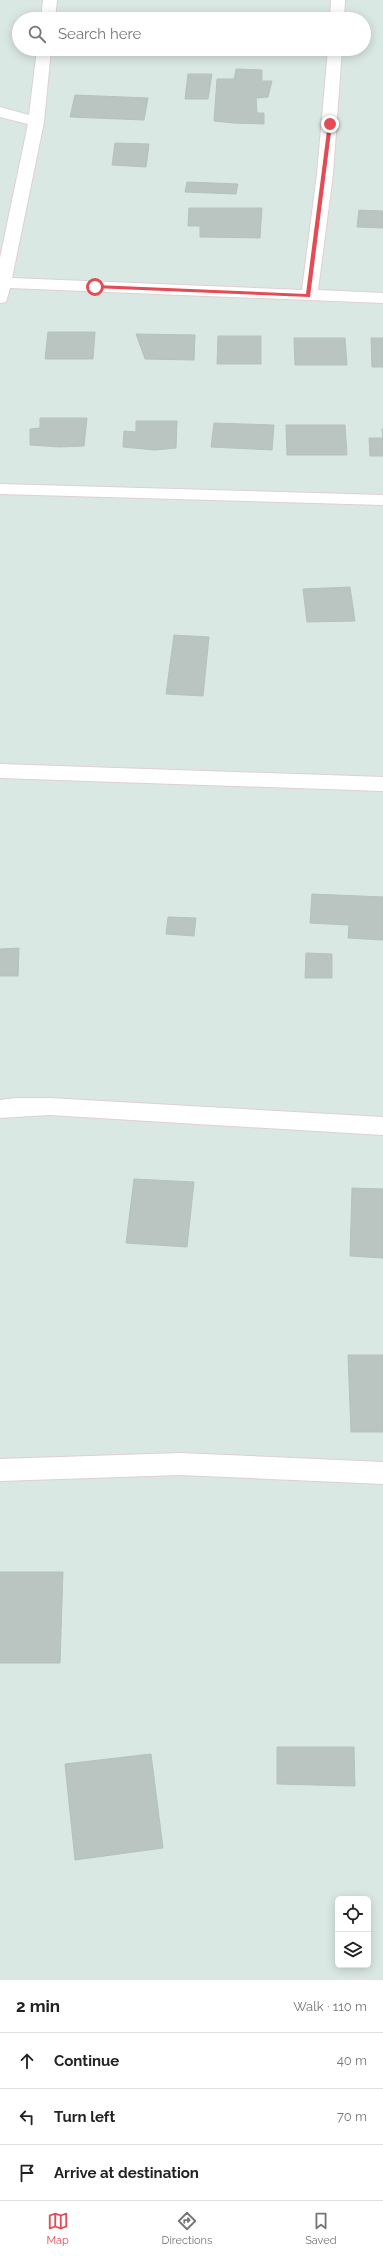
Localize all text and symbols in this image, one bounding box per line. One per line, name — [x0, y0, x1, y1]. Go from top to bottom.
search box — [12, 12, 371, 56]
icon: search — [26, 23, 48, 45]
text: Search here — [58, 25, 141, 43]
route end — [321, 115, 339, 133]
route start — [86, 278, 104, 296]
map controls — [335, 1896, 371, 1968]
button: locate — [335, 1896, 371, 1932]
button: layers — [335, 1932, 371, 1968]
text: 2 min — [16, 1996, 60, 2016]
text: Walk · 110 m — [293, 1999, 367, 2014]
icon: ahead — [16, 2050, 38, 2072]
text: Continue — [54, 2052, 119, 2070]
text: 40 m — [337, 2053, 367, 2068]
icon: left — [16, 2106, 38, 2128]
text: Turn left — [54, 2108, 115, 2126]
text: 70 m — [337, 2109, 367, 2124]
icon: arrive — [16, 2162, 38, 2184]
text: Arrive at destination — [54, 2164, 199, 2182]
tab: Map — [46, 2210, 69, 2247]
tab: Directions — [162, 2210, 212, 2247]
tab: Saved — [305, 2210, 337, 2247]

